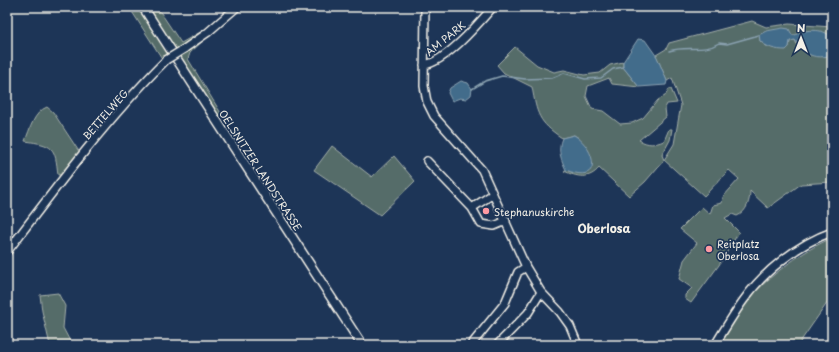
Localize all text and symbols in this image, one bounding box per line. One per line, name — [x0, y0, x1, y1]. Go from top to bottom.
street label: AM PARK — [422, 17, 468, 59]
north arrow — [781, 18, 821, 58]
text: N — [797, 19, 806, 36]
street label: BETTELWEG — [79, 86, 131, 142]
street label: OELSNITZER LANDSTRASSE — [216, 106, 306, 234]
place label: Stephanuskirche — [494, 204, 574, 219]
marker: Stephanuskirche — [481, 206, 491, 216]
district label: Oberlosa — [577, 219, 631, 237]
place label: Reitplatz Oberlosa — [717, 236, 760, 263]
marker: Reitplatz Oberlosa — [704, 244, 714, 254]

